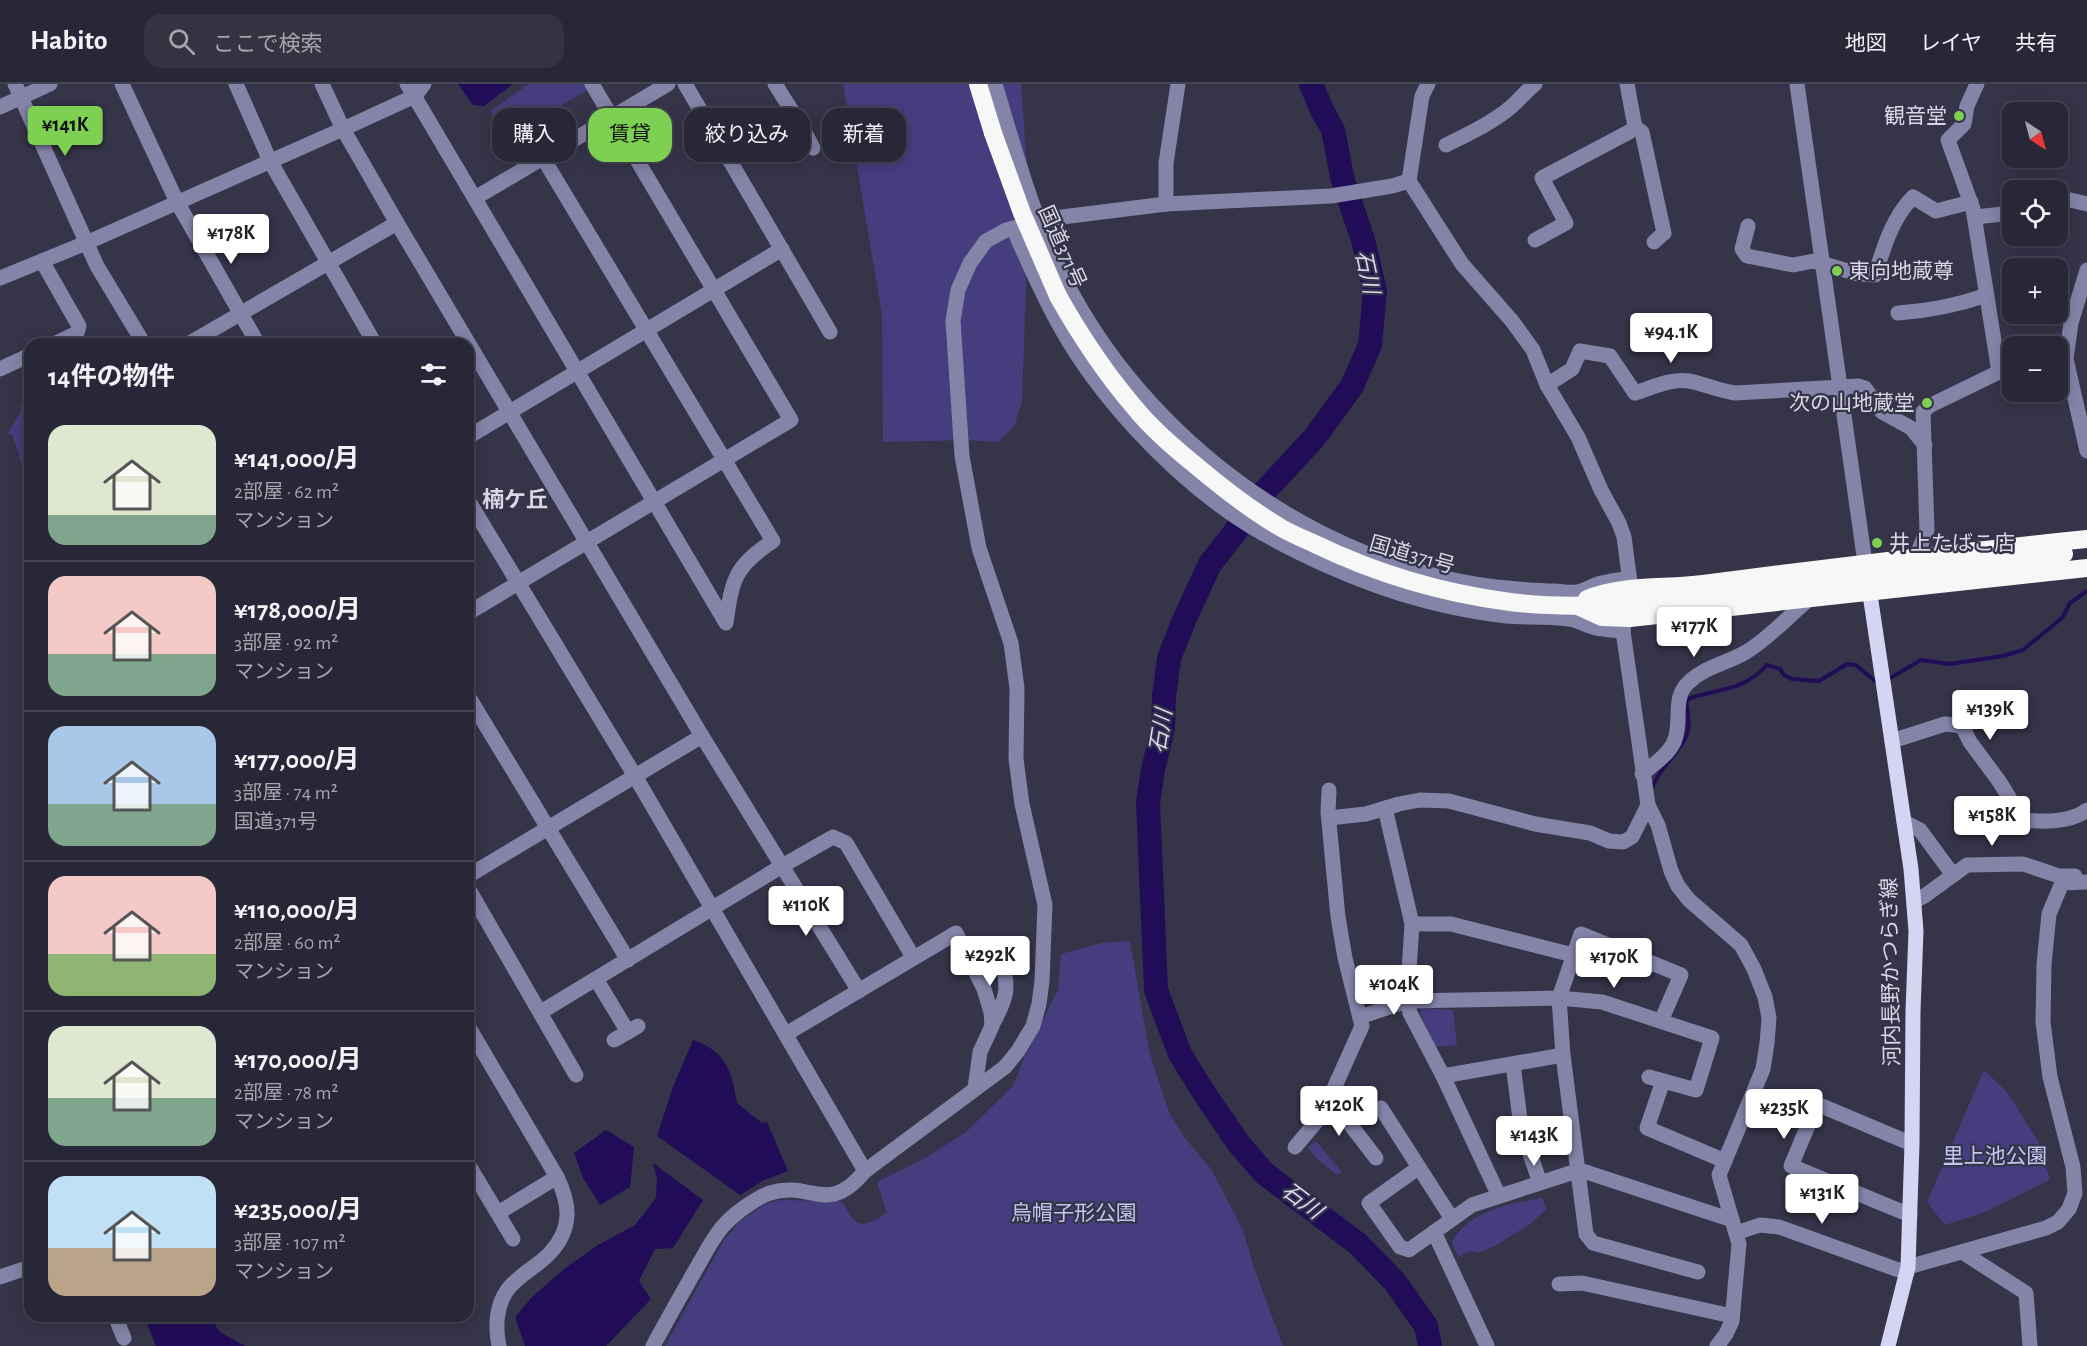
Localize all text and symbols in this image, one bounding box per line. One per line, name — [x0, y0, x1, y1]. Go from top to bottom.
search box — [144, 14, 564, 68]
icon: search — [165, 25, 198, 58]
text: Habito — [30, 27, 108, 55]
text: ここで検索 — [213, 33, 323, 55]
text: 地図 — [1845, 33, 1887, 54]
text: レイヤ — [1920, 33, 1982, 54]
text: 共有 — [2015, 33, 2057, 54]
north arrow — [2002, 102, 2068, 168]
map controls — [2002, 102, 2068, 402]
place label: 観音堂 — [1884, 105, 1947, 127]
pin: ¥141K — [23, 106, 107, 157]
chip: 購入 — [492, 108, 576, 162]
chip: 賃貸 — [588, 108, 672, 162]
chip: 絞り込み — [684, 108, 810, 162]
chip: 新着 — [822, 108, 906, 162]
marker: 観音堂 — [1952, 109, 1966, 123]
text: ¥141K — [42, 115, 88, 135]
button: locate — [2002, 180, 2068, 246]
street label: 国道371号 — [1035, 202, 1090, 291]
pin: ¥178K — [189, 214, 273, 265]
text: ¥178K — [207, 223, 255, 243]
water label: 石川 — [1352, 248, 1383, 298]
button: + — [2002, 258, 2068, 324]
place label: 東向地蔵尊 — [1849, 260, 1954, 282]
marker: 東向地蔵尊 — [1830, 264, 1844, 278]
pin: ¥94.1K — [1622, 313, 1720, 364]
text: ¥94.1K — [1644, 322, 1698, 342]
button: − — [2002, 336, 2068, 402]
icon: filters — [417, 358, 450, 391]
text: 14件の物件 — [48, 364, 174, 390]
place label: 次の山地蔵堂 — [1789, 392, 1915, 414]
marker: 次の山地蔵堂 — [1920, 396, 1934, 410]
text: ¥141,000/月 — [234, 446, 359, 472]
icon: home — [96, 449, 168, 521]
text: 2部屋 · 62 m² — [234, 482, 339, 502]
district label: 楠ケ丘 — [482, 488, 548, 511]
text: マンション — [234, 511, 334, 531]
street label: 国道371号 — [1367, 532, 1457, 577]
place label: 井上たばこ店 — [1889, 532, 2015, 554]
marker: 井上たばこ店 — [1870, 536, 1884, 550]
text: ¥178,000/月 — [234, 597, 361, 623]
icon: home — [96, 600, 168, 672]
pin: ¥177K — [1652, 607, 1736, 658]
text: ¥177K — [1671, 616, 1717, 636]
text: 3部屋 · 92 m² — [234, 633, 338, 653]
text: マンション — [234, 662, 334, 682]
pin: ¥139K — [1948, 690, 2032, 741]
text: ¥139K — [1966, 699, 2014, 719]
water label: 石川 — [1147, 706, 1176, 754]
text: ¥177,000/月 — [234, 747, 359, 773]
icon: home — [96, 750, 168, 822]
text: 3部屋 · 74 m² — [234, 783, 338, 803]
pin: ¥158K — [1950, 796, 2034, 847]
text: ¥158K — [1968, 805, 2016, 825]
text: 国道371号 — [234, 812, 317, 832]
street label: 河内長野かつらぎ線 — [1878, 877, 1903, 1067]
pin: ¥110K — [764, 886, 848, 937]
text: ¥110K — [782, 895, 830, 915]
text: ¥110,000/月 — [234, 897, 360, 923]
icon: home — [96, 900, 168, 972]
text: 2部屋 · 60 m² — [234, 933, 341, 953]
pin: ¥292K — [948, 936, 1032, 987]
pin: ¥170K — [1572, 938, 1656, 989]
text: ¥292K — [965, 945, 1015, 965]
text: ¥170K — [1590, 947, 1638, 967]
text: マンション — [234, 962, 334, 982]
pin: ¥104K — [1352, 965, 1436, 1016]
text: ¥104K — [1369, 974, 1419, 994]
text: ¥170,000/月 — [234, 1047, 362, 1073]
icon: home — [96, 1050, 168, 1122]
text: 2部屋 · 78 m² — [234, 1083, 338, 1103]
pin: ¥120K — [1297, 1086, 1381, 1137]
pin: ¥235K — [1742, 1089, 1826, 1140]
text: ¥120K — [1314, 1095, 1364, 1115]
text: ¥235K — [1760, 1098, 1808, 1118]
text: マンション — [234, 1112, 334, 1132]
pin: ¥143K — [1492, 1116, 1576, 1167]
text: ¥143K — [1510, 1125, 1558, 1145]
park label: 里上池公園 — [1943, 1145, 2048, 1167]
pin: ¥131K — [1780, 1174, 1864, 1225]
water label: 石川 — [1278, 1179, 1328, 1224]
text: ¥131K — [1799, 1183, 1845, 1203]
text: ¥235,000/月 — [234, 1197, 362, 1223]
icon: home — [96, 1200, 168, 1272]
park label: 烏帽子形公園 — [1011, 1202, 1137, 1224]
text: 3部屋 · 107 m² — [234, 1233, 345, 1253]
text: マンション — [234, 1262, 334, 1282]

